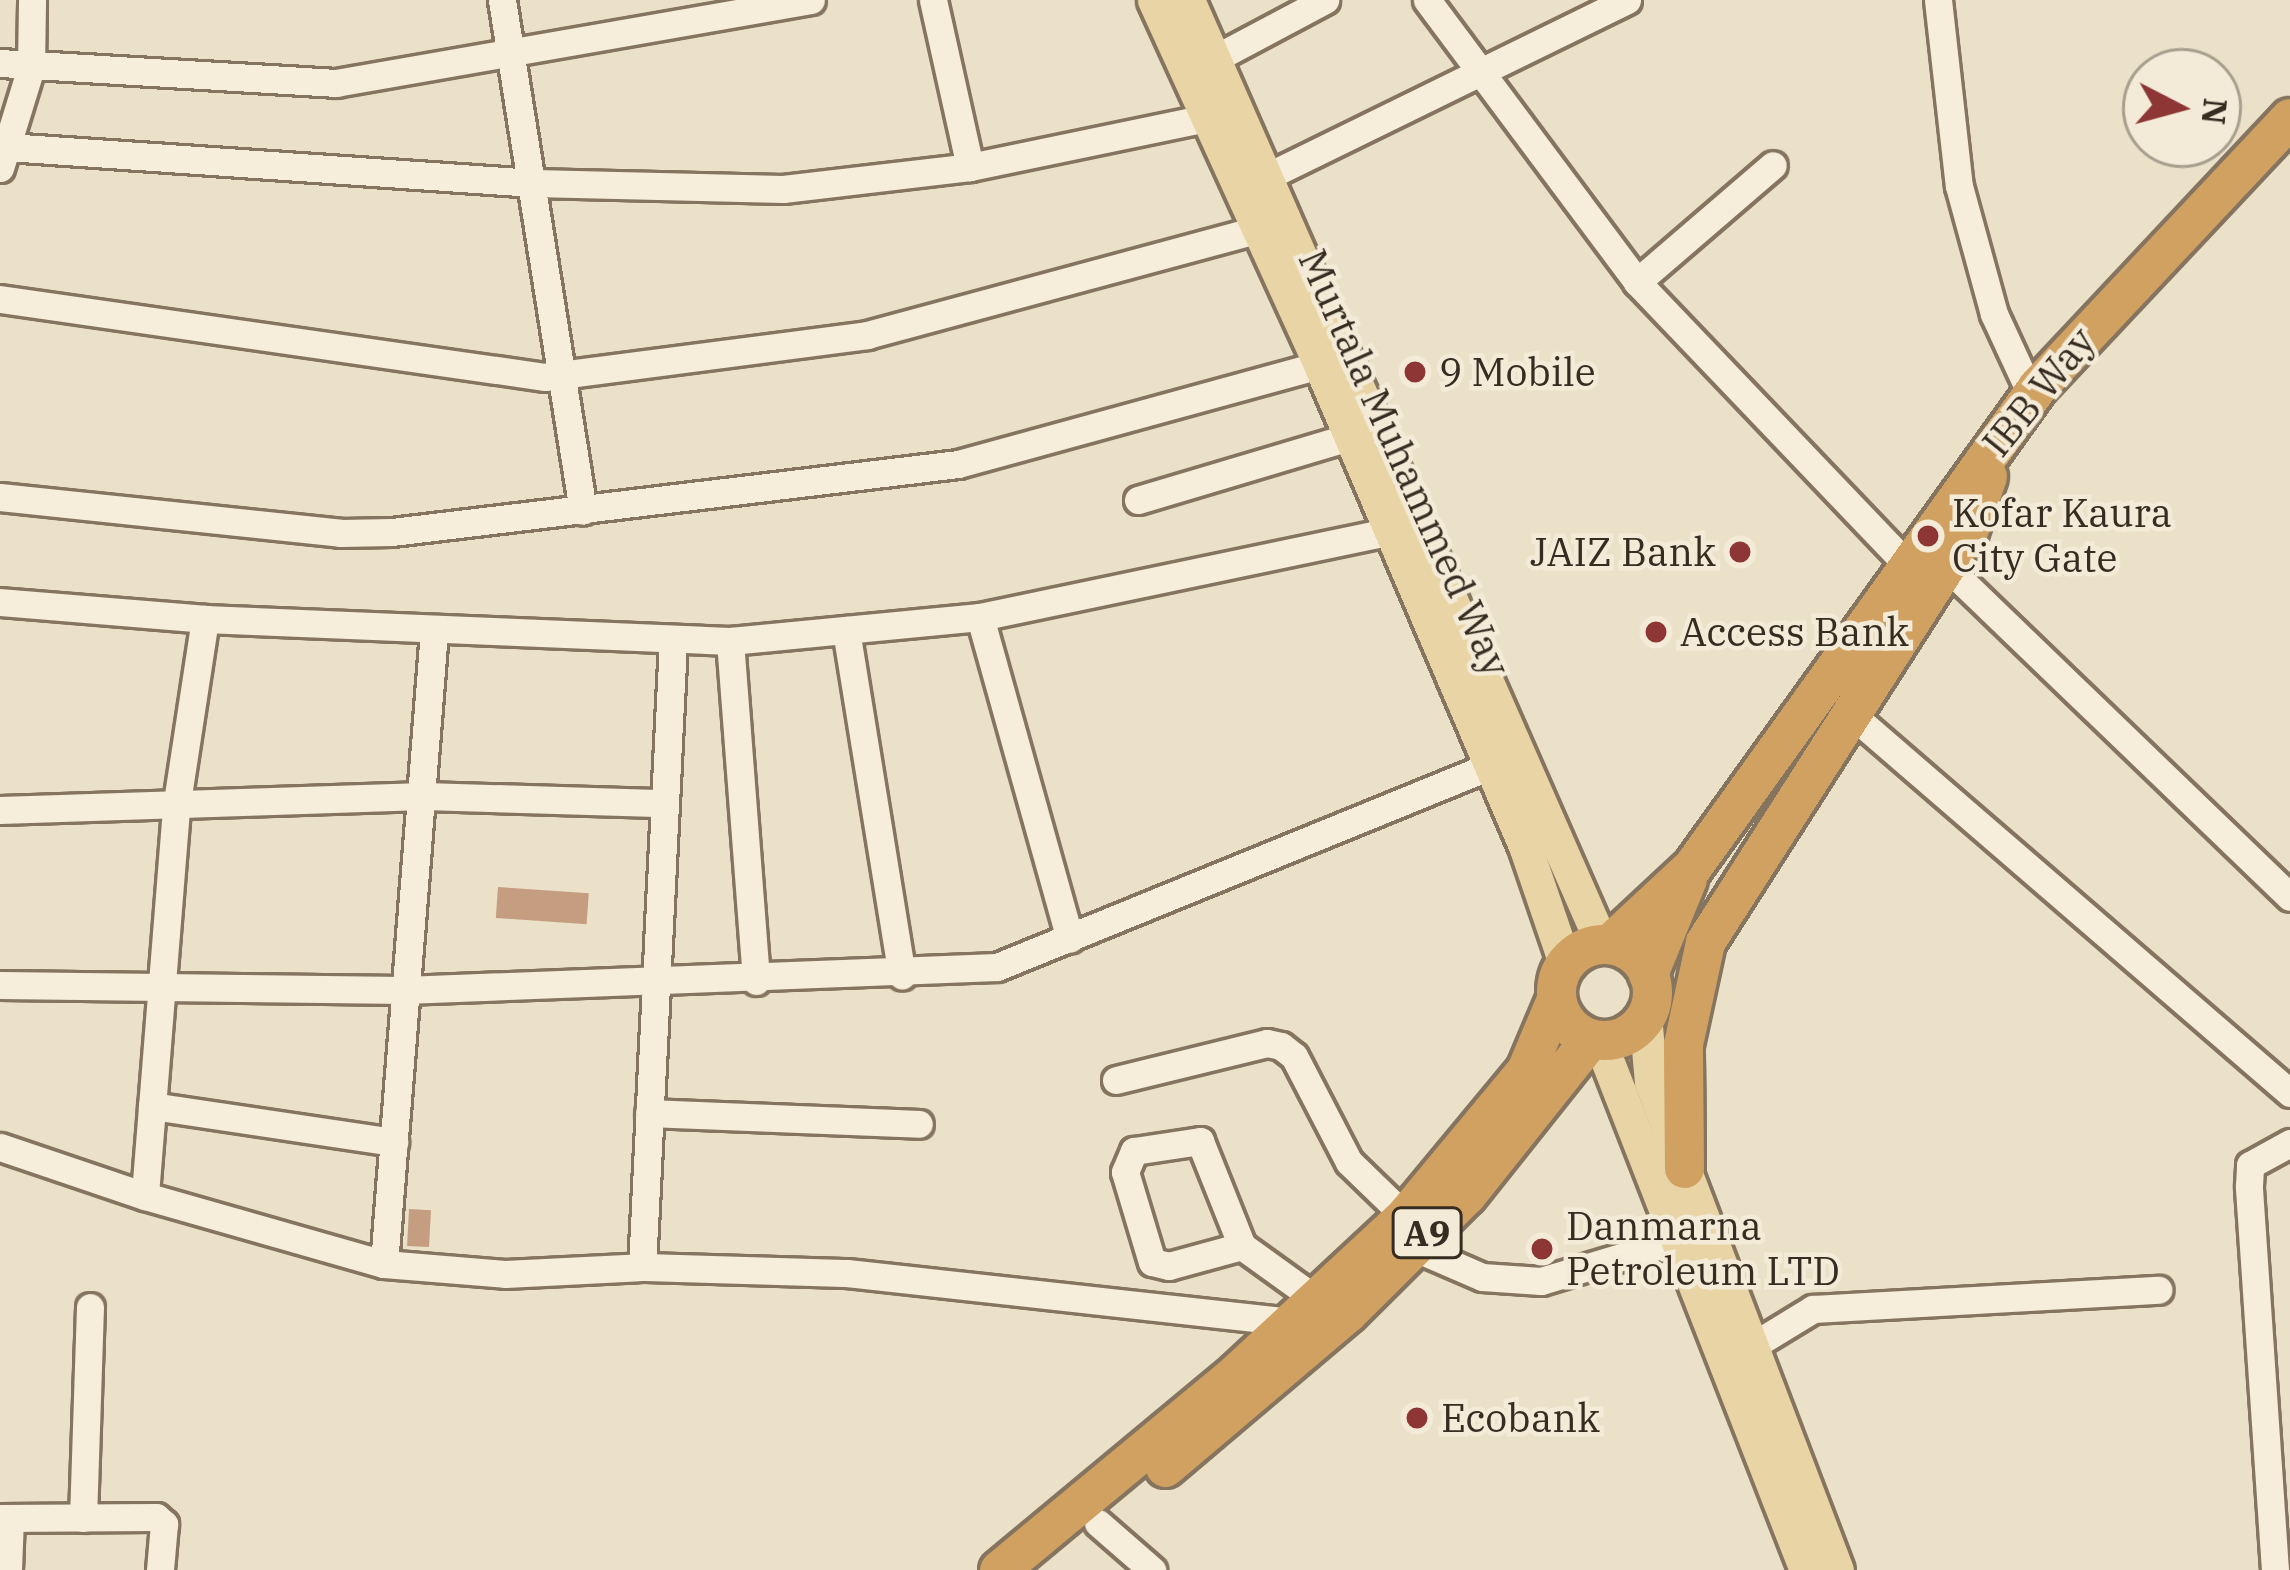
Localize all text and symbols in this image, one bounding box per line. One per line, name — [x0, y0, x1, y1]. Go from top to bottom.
north arrow — [2122, 48, 2242, 168]
text: N — [2193, 96, 2238, 127]
street label: Murtala Muhammed Way — [1289, 242, 1519, 684]
street label: IBB Way — [1973, 318, 2105, 466]
place label: 9 Mobile — [1439, 349, 1596, 395]
marker: 9 Mobile — [1402, 359, 1428, 385]
place label: Kofar Kaura City Gate — [1952, 491, 2172, 582]
marker: Kofar Kaura City Gate — [1915, 523, 1941, 549]
place label: JAIZ Bank — [1530, 529, 1716, 575]
marker: JAIZ Bank — [1727, 539, 1753, 565]
place label: Access Bank — [1680, 609, 1909, 655]
marker: Access Bank — [1643, 619, 1669, 645]
road number: A9 — [1391, 1203, 1463, 1263]
place label: Danmarna Petroleum LTD — [1566, 1204, 1840, 1295]
marker: Danmarna Petroleum LTD — [1529, 1236, 1555, 1262]
place label: Ecobank — [1441, 1395, 1600, 1441]
marker: Ecobank — [1404, 1405, 1430, 1431]

